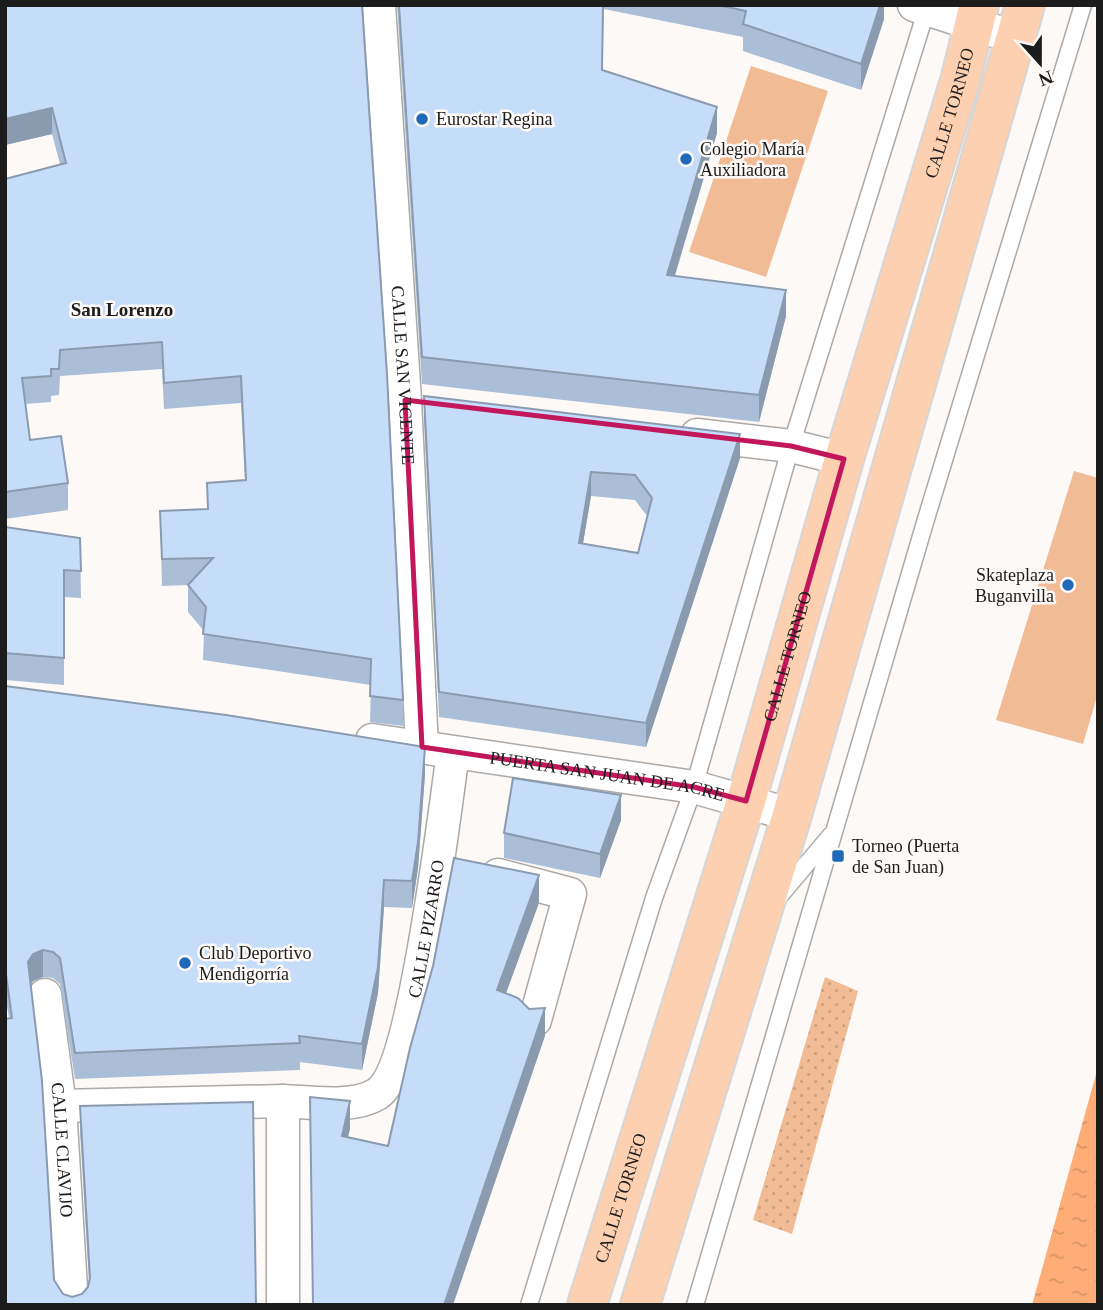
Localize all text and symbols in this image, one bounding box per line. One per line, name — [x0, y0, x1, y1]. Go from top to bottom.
north arrow — [1005, 28, 1075, 98]
street label: CALLE TORNEO — [921, 46, 978, 181]
text: N — [1035, 66, 1056, 91]
place label: Eurostar Regina — [436, 109, 552, 129]
marker: Eurostar Regina — [414, 111, 430, 127]
place label: Colegio María Auxiliadora — [700, 139, 804, 180]
marker: Colegio María Auxiliadora — [678, 151, 694, 167]
street label: CALLE SAN VICENTE — [387, 285, 418, 465]
district label: San Lorenzo — [71, 299, 173, 320]
place label: Skateplaza Buganvilla — [975, 565, 1054, 606]
marker: Skateplaza Buganvilla — [1060, 577, 1076, 593]
street label: CALLE TORNEO — [759, 589, 816, 724]
street label: PUERTA SAN JUAN DE ACRE — [489, 747, 727, 805]
place label: Torneo (Puerta de San Juan) — [852, 836, 959, 878]
marker: Torneo (Puerta de San Juan) — [830, 848, 846, 864]
street label: CALLE PIZARRO — [404, 859, 448, 1000]
place label: Club Deportivo Mendigorría — [199, 943, 312, 984]
marker: Club Deportivo Mendigorría — [177, 955, 193, 971]
street label: CALLE CLAVIJO — [47, 1081, 77, 1218]
street label: CALLE TORNEO — [591, 1131, 651, 1266]

